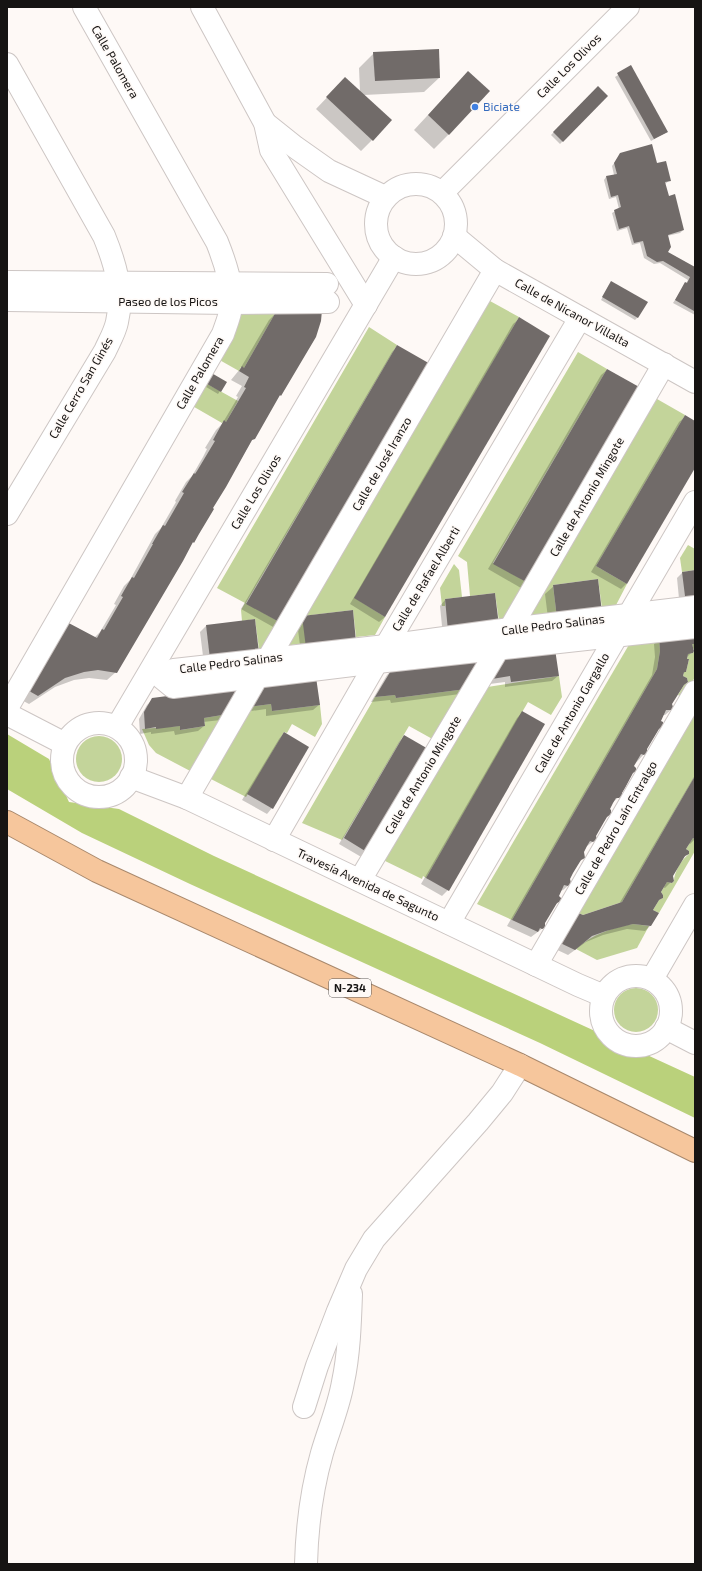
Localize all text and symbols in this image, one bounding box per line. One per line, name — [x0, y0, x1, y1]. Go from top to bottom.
street label: Calle Palomera — [89, 22, 142, 101]
street label: Calle Los Olivos — [533, 30, 603, 100]
place label: Biciate — [483, 99, 520, 113]
marker: Biciate — [470, 102, 480, 112]
street label: Calle de Nicanor Villalta — [513, 275, 632, 350]
street label: Paseo de los Picos — [118, 294, 218, 308]
street label: Calle Palomera — [173, 333, 226, 412]
street label: Calle Cerro San Ginés — [45, 334, 115, 441]
street label: Calle de José Iranzo — [349, 414, 414, 513]
street label: Calle de Antonio Mingote — [546, 434, 626, 559]
street label: Calle Los Olivos — [227, 451, 283, 532]
street label: Calle de Rafael Alberti — [388, 524, 462, 633]
street label: Calle Pedro Salinas — [501, 611, 605, 637]
street label: Calle Pedro Salinas — [179, 649, 283, 675]
street label: Calle de Antonio Gargallo — [531, 650, 611, 775]
street label: Calle de Antonio Mingote — [381, 713, 463, 836]
street label: Calle de Pedro Laín Entralgo — [571, 758, 659, 897]
street label: Travesía Avenida de Sagunto — [295, 845, 442, 923]
road number: N-234 — [329, 979, 371, 997]

